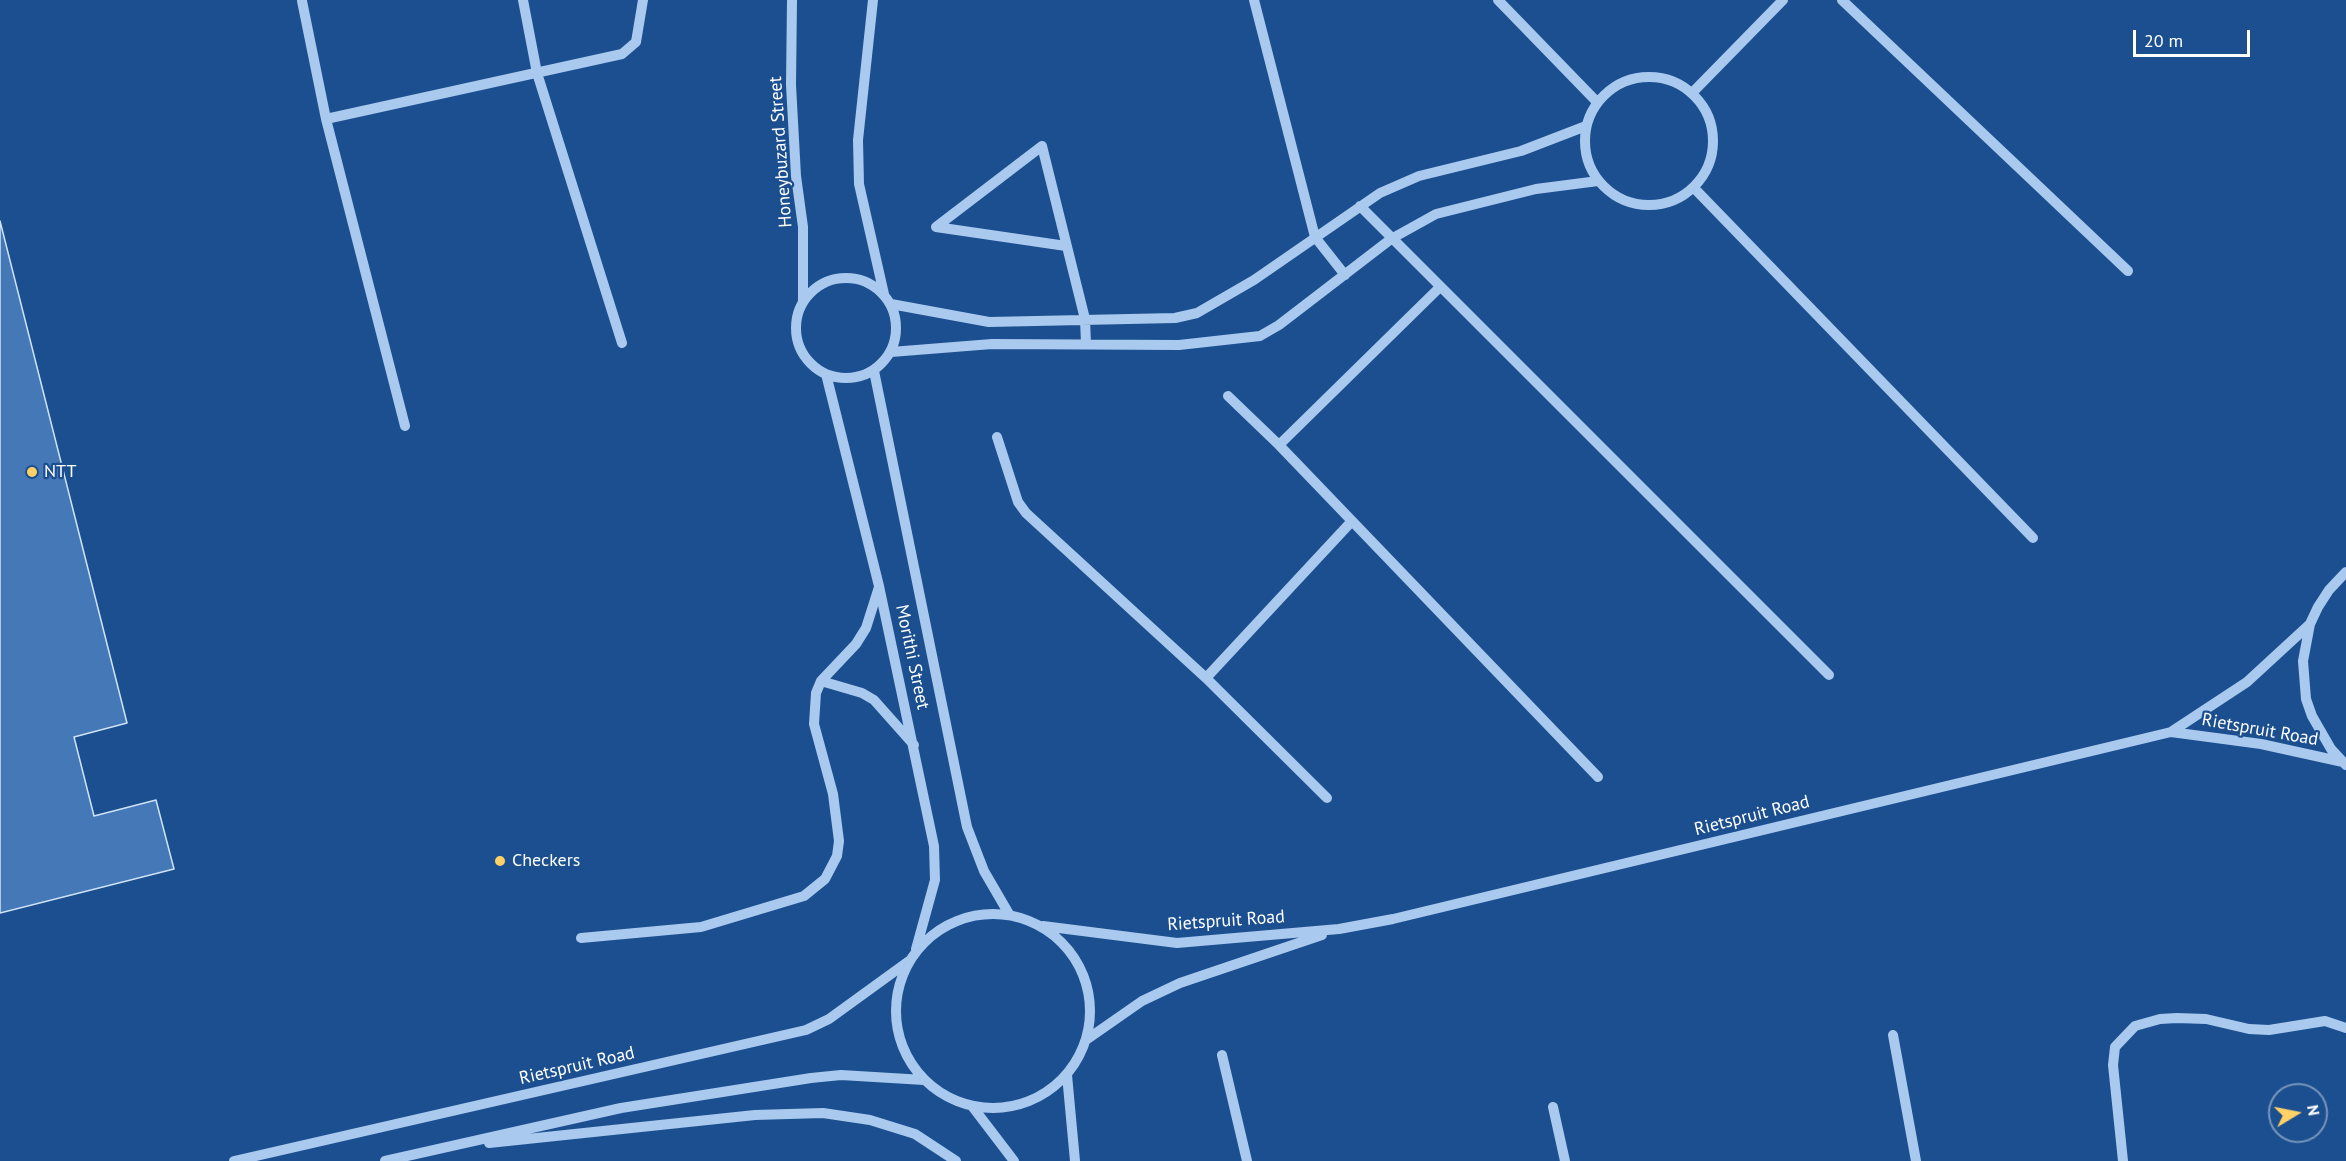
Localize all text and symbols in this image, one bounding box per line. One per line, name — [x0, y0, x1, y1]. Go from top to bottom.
scale bar — [2136, 18, 2253, 56]
text: 20 m — [2144, 29, 2183, 52]
street label: Honeybuzard Street — [765, 76, 797, 228]
place label: NTT — [44, 461, 76, 483]
marker: NTT — [25, 465, 39, 479]
street label: Morithi Street — [890, 603, 934, 711]
street label: Rietspruit Road — [2200, 709, 2320, 751]
street label: Rietspruit Road — [1692, 791, 1812, 841]
place label: Checkers — [512, 850, 580, 872]
marker: Checkers — [493, 854, 507, 868]
street label: Rietspruit Road — [1167, 906, 1285, 936]
street label: Rietspruit Road — [517, 1042, 637, 1090]
north arrow — [2268, 1083, 2328, 1143]
text: N — [2303, 1103, 2325, 1117]

